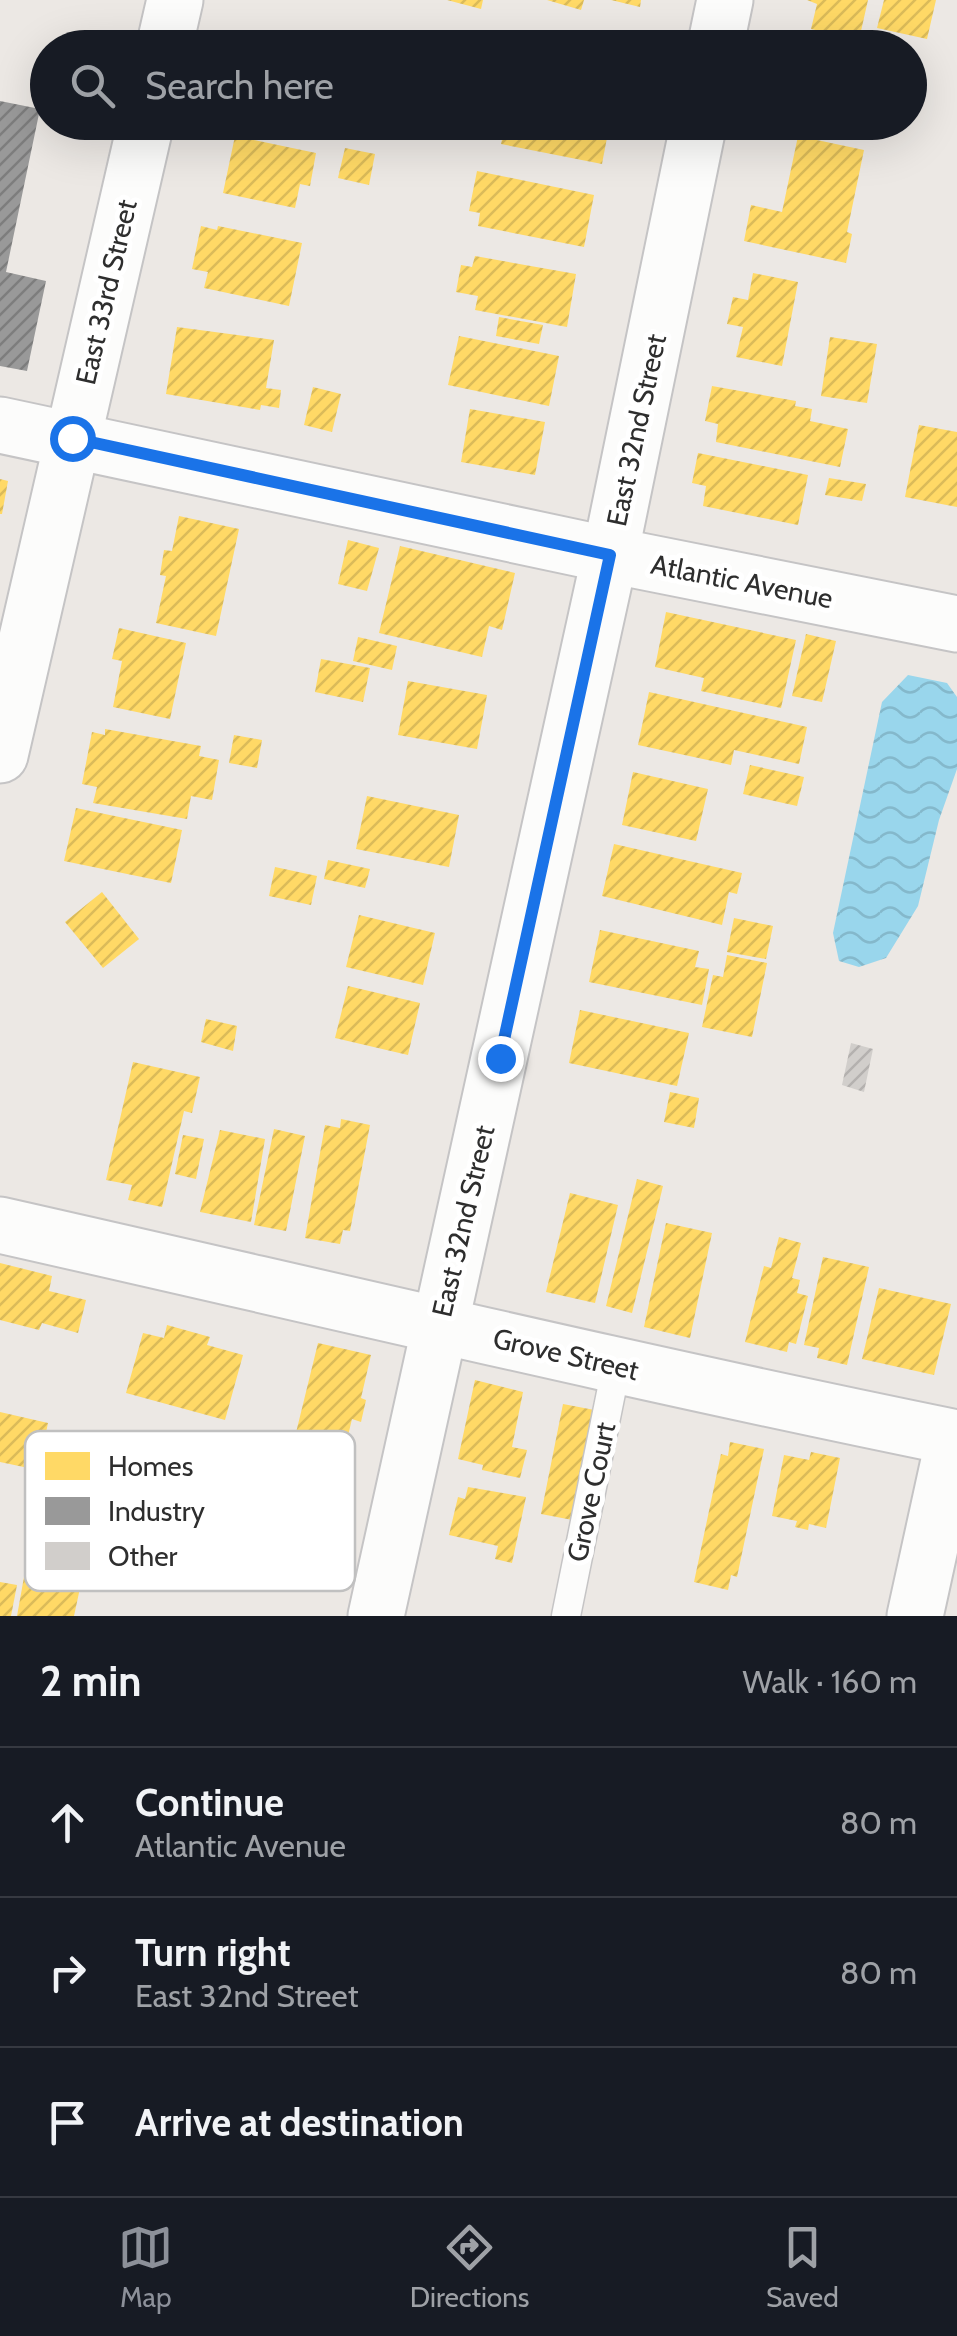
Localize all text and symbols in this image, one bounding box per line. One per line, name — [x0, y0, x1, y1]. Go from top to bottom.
search box — [30, 30, 927, 140]
icon: search — [65, 58, 120, 113]
text: Search here — [145, 62, 334, 109]
street label: East 33rd Street — [68, 196, 144, 388]
street label: East 32nd Street — [599, 331, 673, 529]
route start — [50, 416, 96, 462]
street label: Atlantic Avenue — [648, 547, 836, 615]
route end — [478, 1036, 524, 1082]
street label: East 32nd Street — [424, 1122, 502, 1320]
street label: Grove Street — [490, 1321, 642, 1387]
street label: Grove Court — [560, 1419, 622, 1565]
legend — [25, 1431, 355, 1591]
text: Homes — [108, 1449, 193, 1483]
text: Industry — [108, 1494, 205, 1528]
text: Other — [108, 1539, 178, 1573]
text: 2 min — [40, 1655, 141, 1707]
text: Walk · 160 m — [743, 1662, 917, 1701]
text: Continue — [135, 1779, 284, 1826]
icon: ahead — [40, 1795, 95, 1850]
text: 80 m — [840, 1803, 917, 1842]
text: Atlantic Avenue — [135, 1826, 346, 1865]
text: Turn right — [135, 1929, 291, 1976]
icon: right — [40, 1945, 95, 2000]
text: 80 m — [840, 1953, 917, 1992]
text: East 32nd Street — [135, 1976, 359, 2015]
icon: arrive — [40, 2095, 95, 2150]
text: Arrive at destination — [135, 2099, 464, 2146]
tab: Map — [118, 2220, 173, 2314]
tab: Directions — [410, 2220, 529, 2314]
tab: Saved — [766, 2220, 839, 2314]

